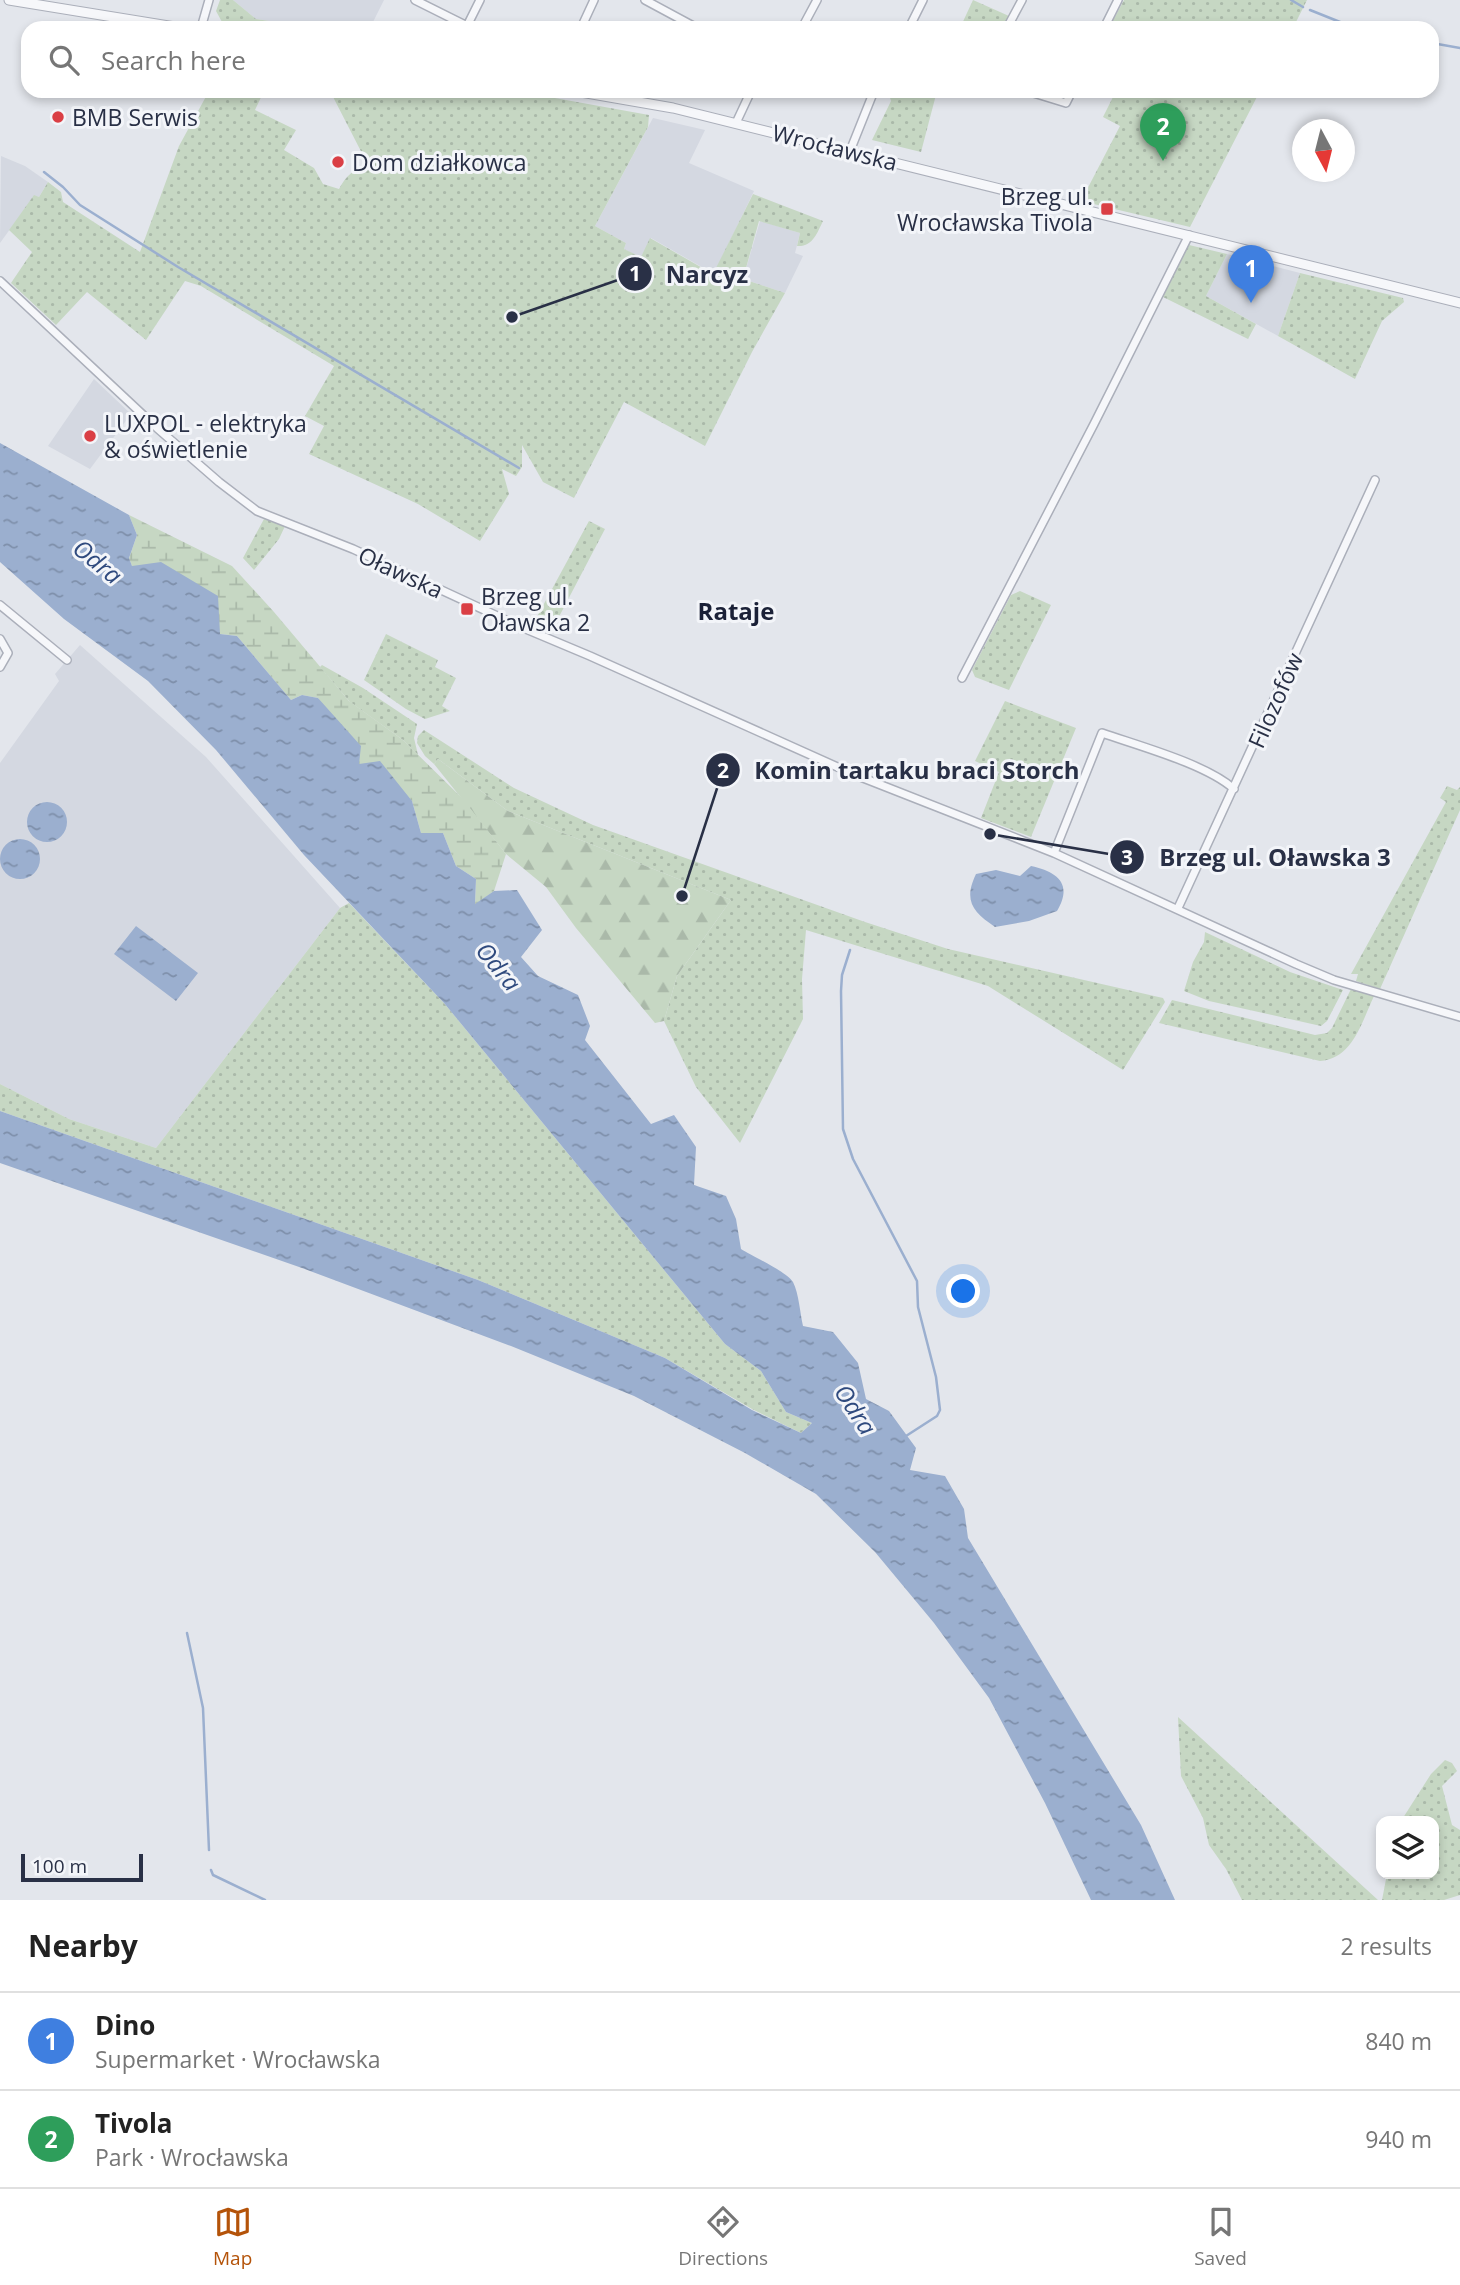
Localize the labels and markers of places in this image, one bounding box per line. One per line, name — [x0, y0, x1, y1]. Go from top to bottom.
place label: BMB Serwis — [72, 101, 198, 133]
pin: 2 — [1140, 103, 1186, 161]
marker: BMB Serwis — [50, 109, 66, 125]
place label: Dom działkowca — [352, 146, 527, 178]
marker: Dom działkowca — [330, 154, 346, 170]
place label: Brzeg ul. Wrocławska Tivola — [897, 180, 1093, 238]
marker: Brzeg ul. Wrocławska Tivola — [1099, 201, 1115, 217]
pin: 1 — [1228, 245, 1274, 303]
callout: Narcyz — [617, 252, 763, 297]
place label: LUXPOL - elektryka & oświetlenie — [104, 407, 307, 465]
marker: LUXPOL - elektryka & oświetlenie — [82, 428, 98, 444]
place label: Brzeg ul. Oławska 2 — [481, 580, 590, 638]
marker: Brzeg ul. Oławska 2 — [459, 601, 475, 617]
callout: Komin tartaku braci Storch — [706, 748, 1094, 793]
callout: Brzeg ul. Oławska 3 — [1110, 835, 1404, 880]

